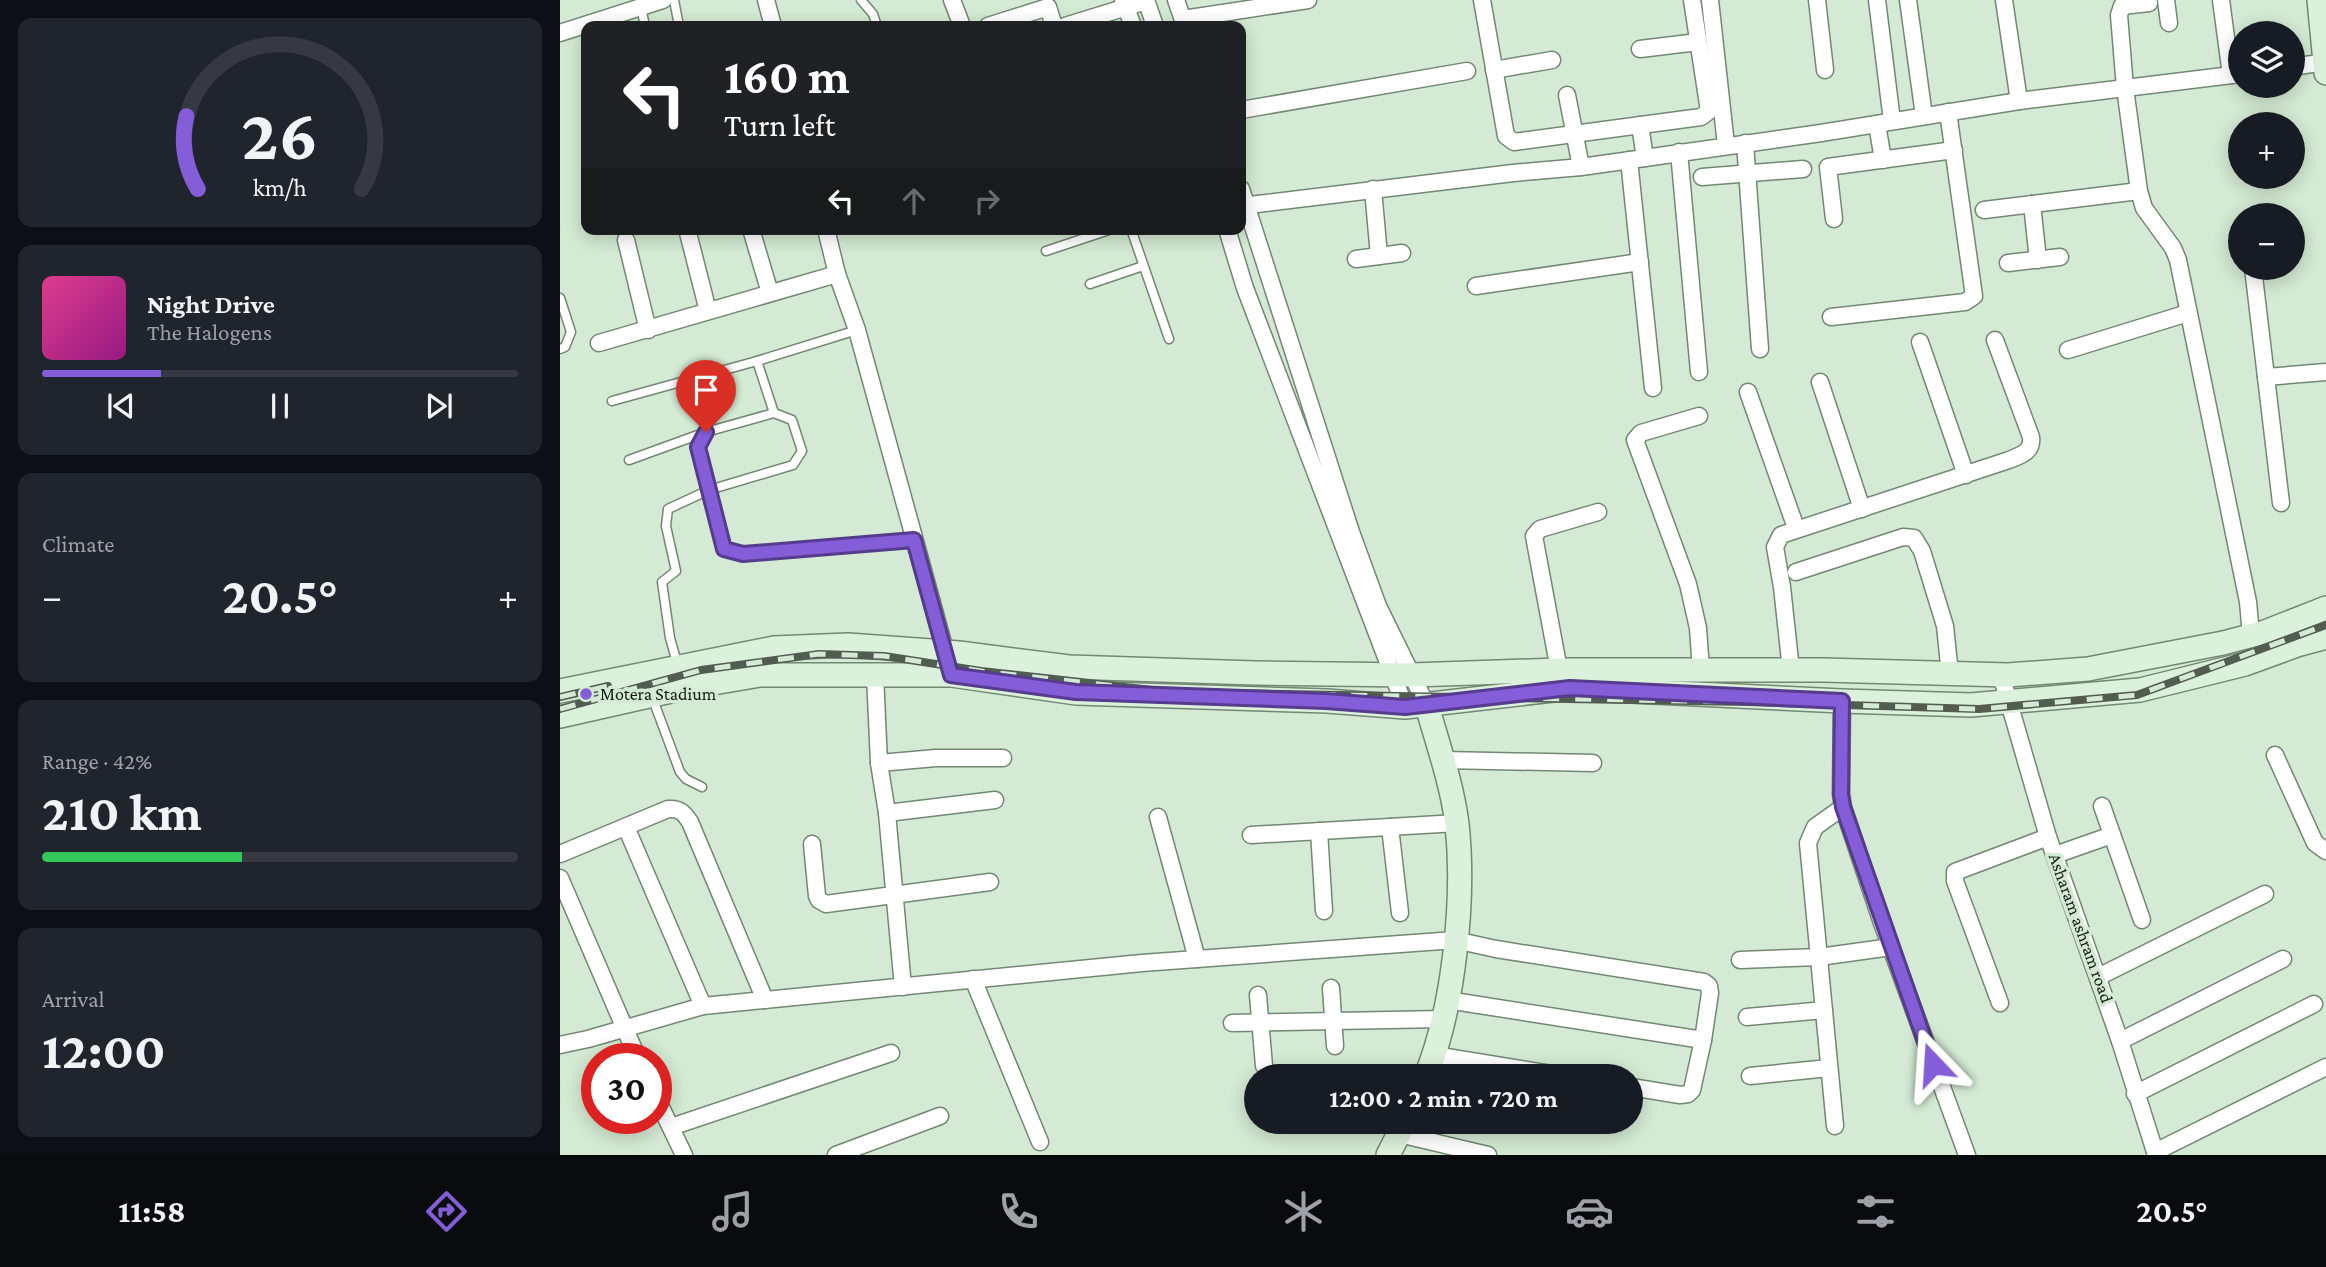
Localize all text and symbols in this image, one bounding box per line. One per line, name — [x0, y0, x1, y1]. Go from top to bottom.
map controls — [2228, 21, 2305, 280]
button: layers — [2228, 21, 2305, 98]
icon: left — [609, 49, 700, 140]
text: 160 m — [724, 49, 850, 104]
text: 26 — [242, 94, 318, 175]
text: Turn left — [724, 107, 835, 143]
button: + — [2228, 112, 2305, 189]
text: km/h — [253, 174, 307, 201]
icon: left — [822, 182, 860, 220]
icon: ahead — [895, 182, 933, 220]
icon: right — [968, 182, 1006, 220]
button: − — [2228, 203, 2305, 280]
text: Night Drive — [147, 290, 275, 319]
text: The Halogens — [147, 319, 272, 345]
pin — [676, 360, 736, 432]
icon: arrive — [687, 371, 725, 409]
icon: previous — [102, 387, 140, 425]
icon: pause — [261, 387, 299, 425]
icon: next — [420, 387, 458, 425]
text: Climate — [42, 531, 114, 557]
text: 20.5° — [222, 566, 338, 624]
text: − — [42, 575, 62, 617]
text: + — [498, 575, 518, 617]
place label: Motera Stadium — [600, 684, 717, 704]
marker: Motera Stadium — [578, 686, 594, 702]
text: Range · 42% — [42, 748, 152, 774]
text: 210 km — [42, 783, 202, 841]
street label: Asharam ashram road — [2045, 851, 2118, 1006]
text: Arrival — [42, 986, 105, 1012]
text: 12:00 — [42, 1021, 166, 1079]
position arrow — [1896, 1027, 1970, 1101]
speed limit sign: 30 — [581, 1043, 672, 1134]
text: 12:00 · 2 min · 720 m — [1329, 1084, 1558, 1113]
icon: directions — [422, 1187, 471, 1236]
icon: music — [708, 1187, 757, 1236]
icon: phone — [994, 1187, 1043, 1236]
icon: climate — [1279, 1187, 1328, 1236]
icon: car — [1565, 1187, 1614, 1236]
icon: filters — [1851, 1187, 1900, 1236]
text: 11:58 — [118, 1193, 186, 1229]
text: 20.5° — [2136, 1193, 2208, 1229]

